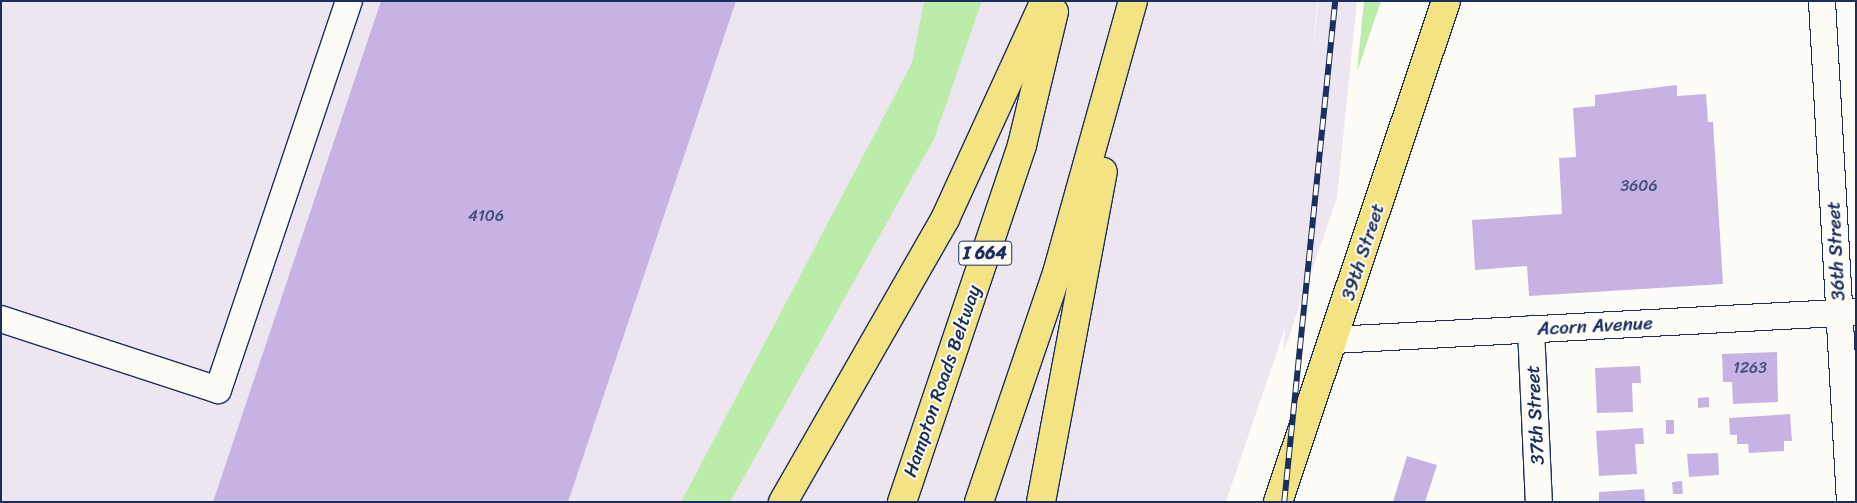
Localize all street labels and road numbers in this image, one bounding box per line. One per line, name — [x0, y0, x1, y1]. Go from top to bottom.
street label: 39th Street — [1337, 201, 1389, 303]
street label: 36th Street — [1822, 201, 1850, 301]
road number: I 664 — [958, 238, 1012, 268]
street label: Hampton Roads Beltway — [898, 282, 986, 480]
street label: Acorn Avenue — [1537, 312, 1653, 340]
street label: 37th Street — [1521, 365, 1549, 465]

